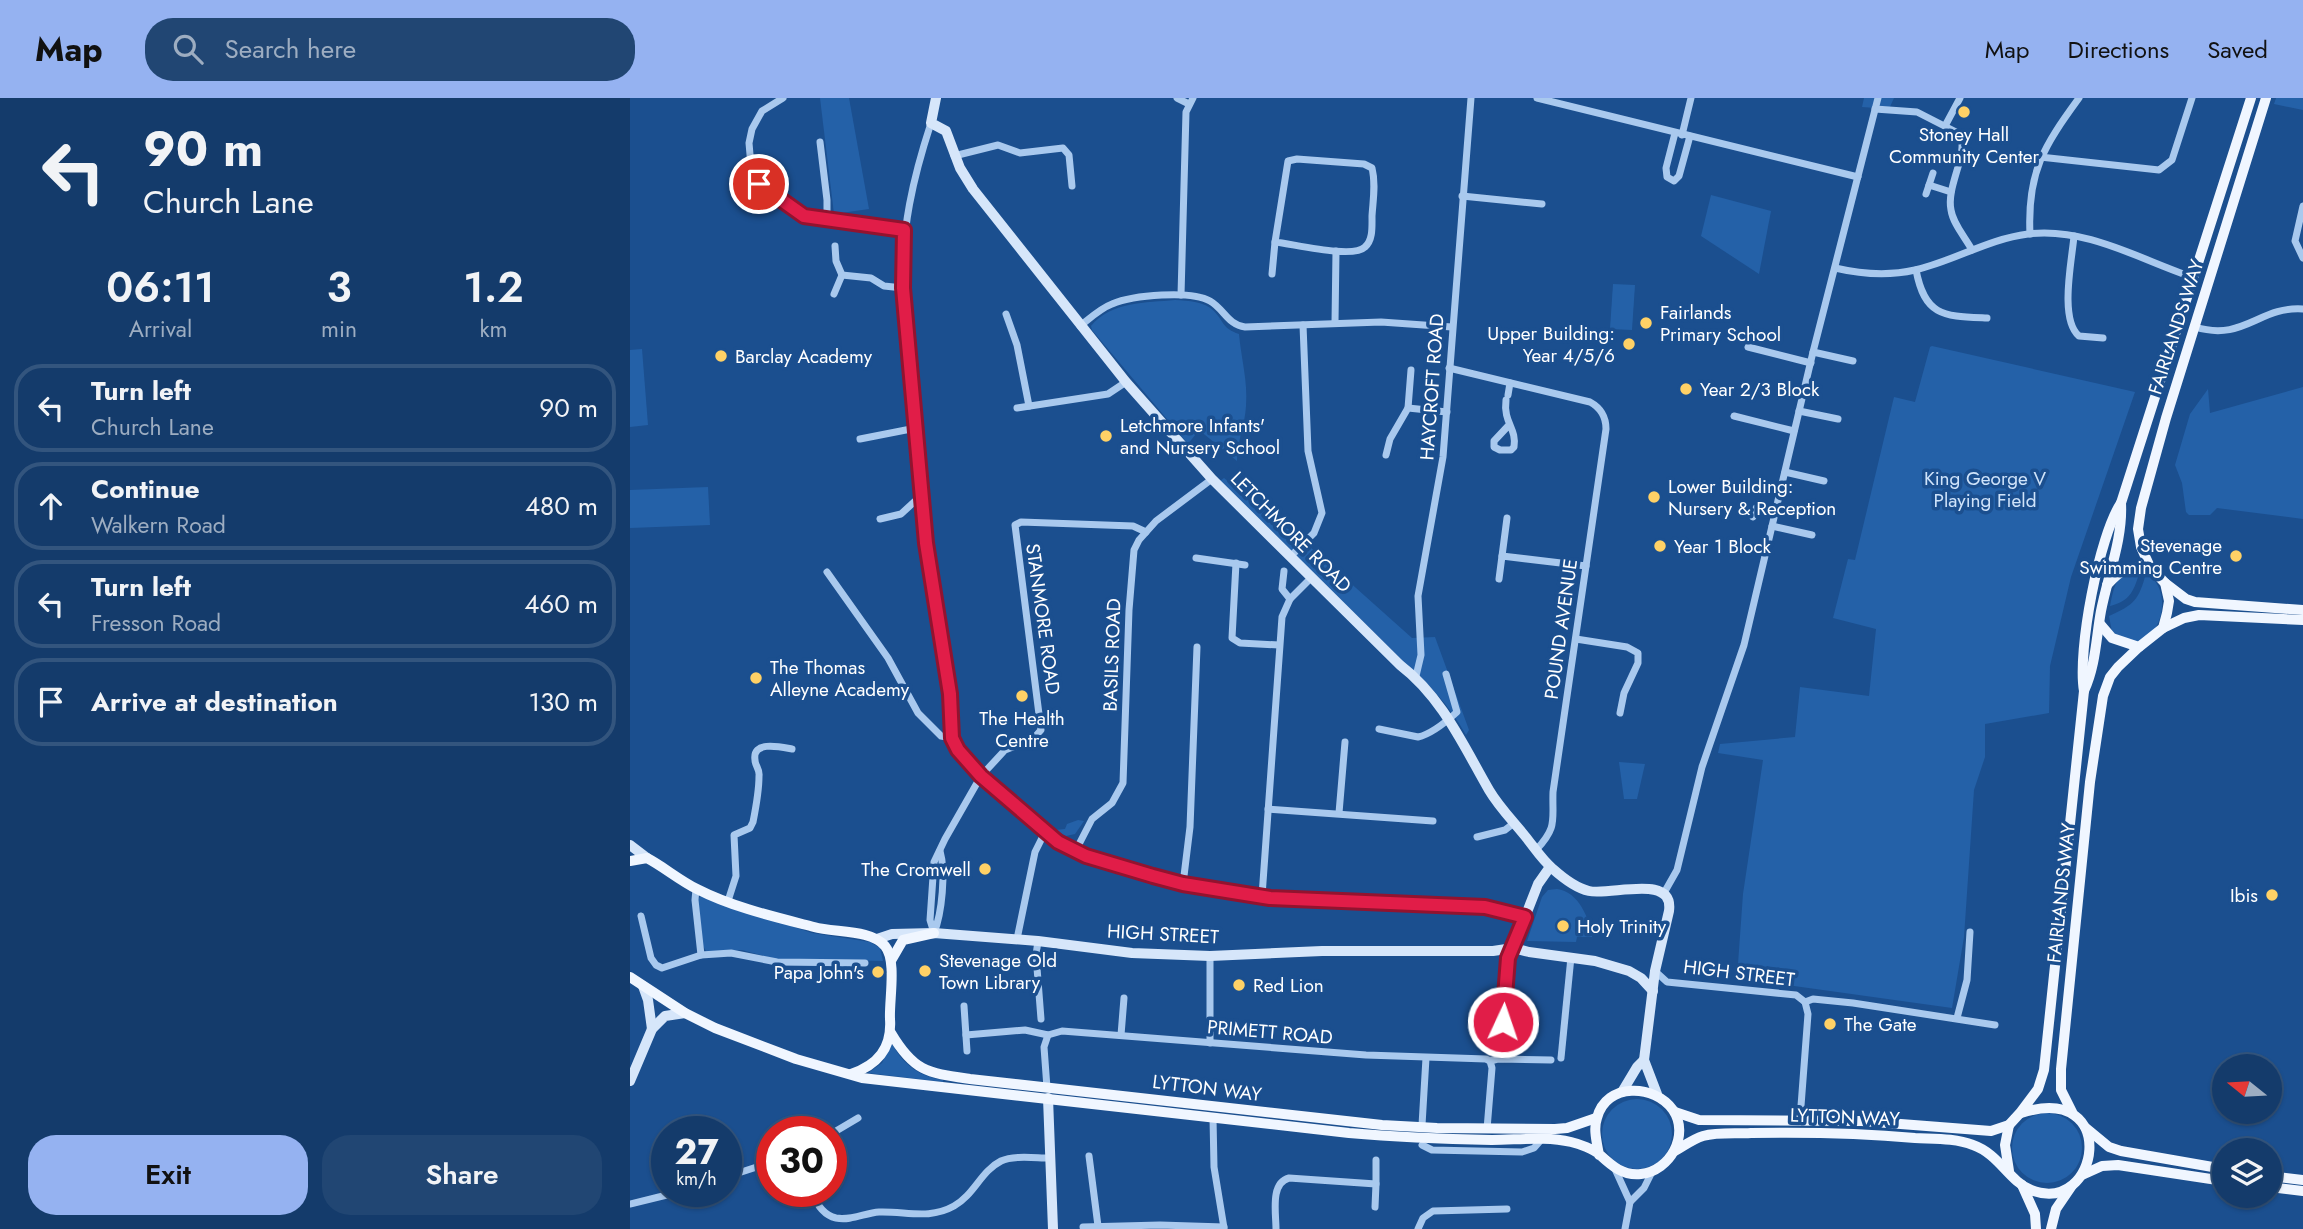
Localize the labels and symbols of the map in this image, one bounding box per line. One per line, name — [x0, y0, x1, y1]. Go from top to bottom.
marker: Stoney Hall Community Center — [1956, 104, 1972, 120]
place label: Stoney Hall Community Center — [1889, 121, 2040, 170]
pin — [729, 154, 789, 214]
street label: FAIRLANDS WAY — [2141, 256, 2211, 398]
place label: Fairlands Primary School — [1660, 299, 1781, 348]
street label: HAYCROFT ROAD — [1413, 313, 1451, 461]
marker: Fairlands Primary School — [1638, 315, 1654, 331]
place label: Upper Building: Year 4/5/6 — [1487, 320, 1615, 369]
marker: Upper Building: Year 4/5/6 — [1621, 336, 1637, 352]
place label: Barclay Academy — [735, 343, 873, 370]
marker: Barclay Academy — [713, 348, 729, 364]
place label: Year 2/3 Block — [1700, 376, 1820, 403]
marker: Year 2/3 Block — [1678, 381, 1694, 397]
place label: Letchmore Infants' and Nursery School — [1120, 412, 1280, 461]
marker: Letchmore Infants' and Nursery School — [1098, 428, 1114, 444]
street label: LETCHMORE ROAD — [1224, 465, 1358, 599]
park label: King George V Playing Field — [1924, 465, 2047, 514]
place label: Lower Building: Nursery & Reception — [1668, 473, 1836, 522]
marker: Lower Building: Nursery & Reception — [1646, 489, 1662, 505]
place label: Stevenage Swimming Centre — [2079, 532, 2222, 581]
place label: Year 1 Block — [1674, 533, 1772, 560]
marker: Year 1 Block — [1652, 538, 1668, 554]
street label: STANMORE ROAD — [1019, 542, 1067, 696]
marker: Stevenage Swimming Centre — [2228, 548, 2244, 564]
street label: POUND AVENUE — [1538, 557, 1584, 701]
street label: BASILS ROAD — [1097, 598, 1127, 712]
place label: The Thomas Alleyne Academy — [770, 654, 910, 703]
marker: The Thomas Alleyne Academy — [748, 670, 764, 686]
marker: The Health Centre — [1014, 688, 1030, 704]
place label: The Health Centre — [979, 705, 1065, 754]
street label: FAIRLANDS WAY — [2040, 822, 2082, 964]
place label: The Cromwell — [861, 856, 971, 883]
marker: The Cromwell — [977, 861, 993, 877]
place label: Ibis — [2230, 882, 2258, 909]
marker: Ibis — [2264, 887, 2280, 903]
place label: Holy Trinity — [1577, 913, 1667, 940]
street label: HIGH STREET — [1106, 918, 1220, 950]
marker: Holy Trinity — [1555, 918, 1571, 934]
place label: Stevenage Old Town Library — [939, 947, 1057, 996]
street label: HIGH STREET — [1682, 953, 1796, 993]
place label: Papa John's — [774, 959, 864, 986]
marker: Stevenage Old Town Library — [917, 963, 933, 979]
marker: Papa John's — [870, 964, 886, 980]
place label: Red Lion — [1253, 972, 1324, 999]
marker: Red Lion — [1231, 977, 1247, 993]
position arrow — [1466, 985, 1540, 1059]
place label: The Gate — [1844, 1011, 1917, 1038]
street label: PRIMETT ROAD — [1206, 1013, 1334, 1051]
marker: The Gate — [1822, 1016, 1838, 1032]
north arrow — [2212, 1054, 2282, 1124]
street label: LYTTON WAY — [1151, 1068, 1264, 1108]
street label: LYTTON WAY — [1790, 1102, 1901, 1132]
speed limit sign: 30 — [756, 1116, 847, 1207]

